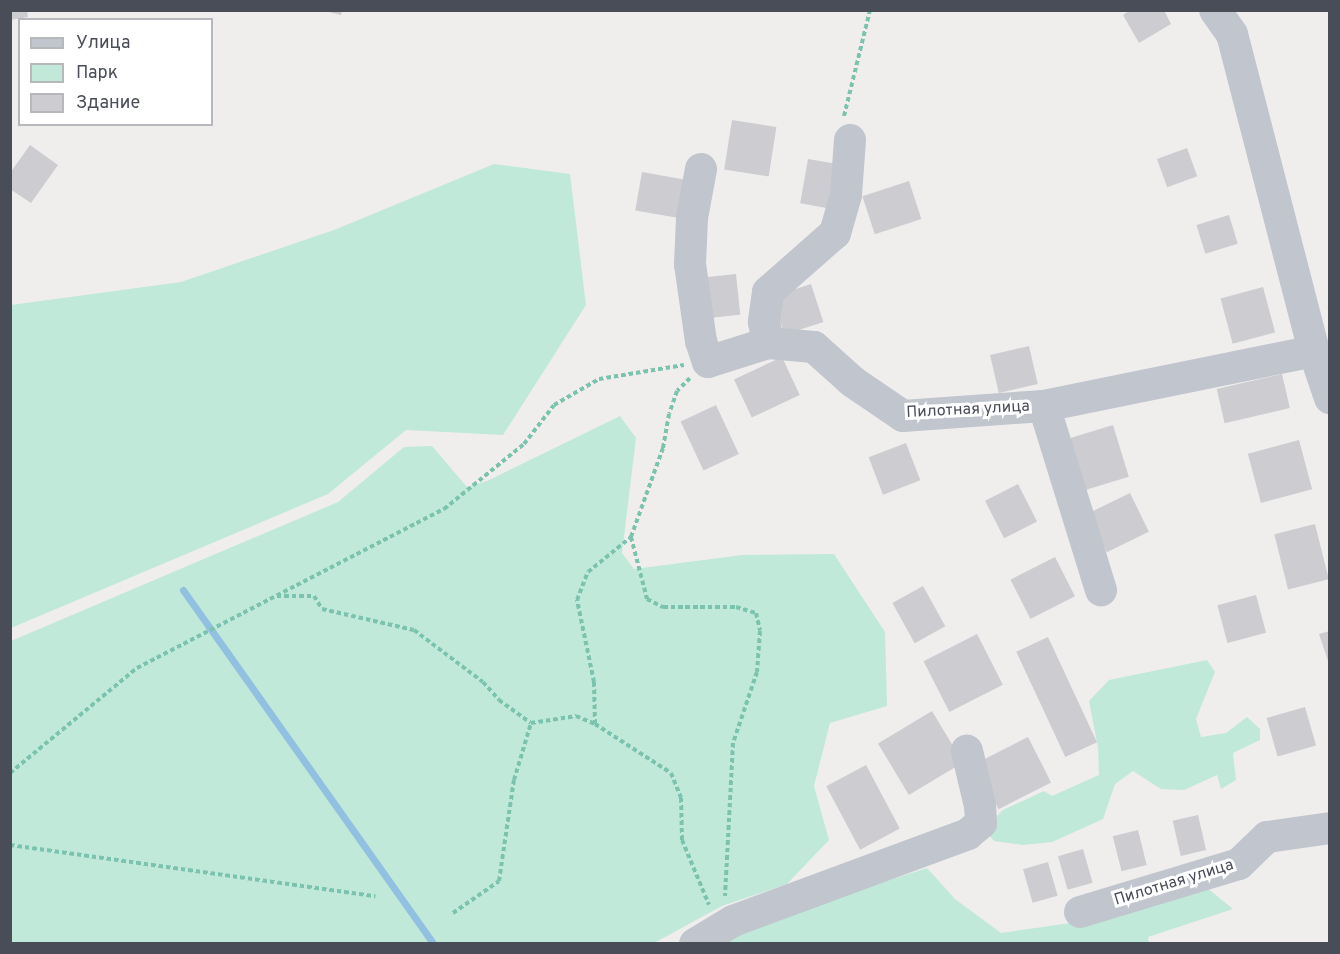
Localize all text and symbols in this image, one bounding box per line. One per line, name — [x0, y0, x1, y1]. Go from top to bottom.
legend — [18, 18, 213, 126]
text: Улица — [76, 32, 130, 55]
text: Парк — [76, 62, 118, 85]
text: Здание — [76, 92, 140, 115]
street label: Пилотная улица — [906, 397, 1030, 423]
street label: Пилотная улица — [1112, 856, 1236, 910]

